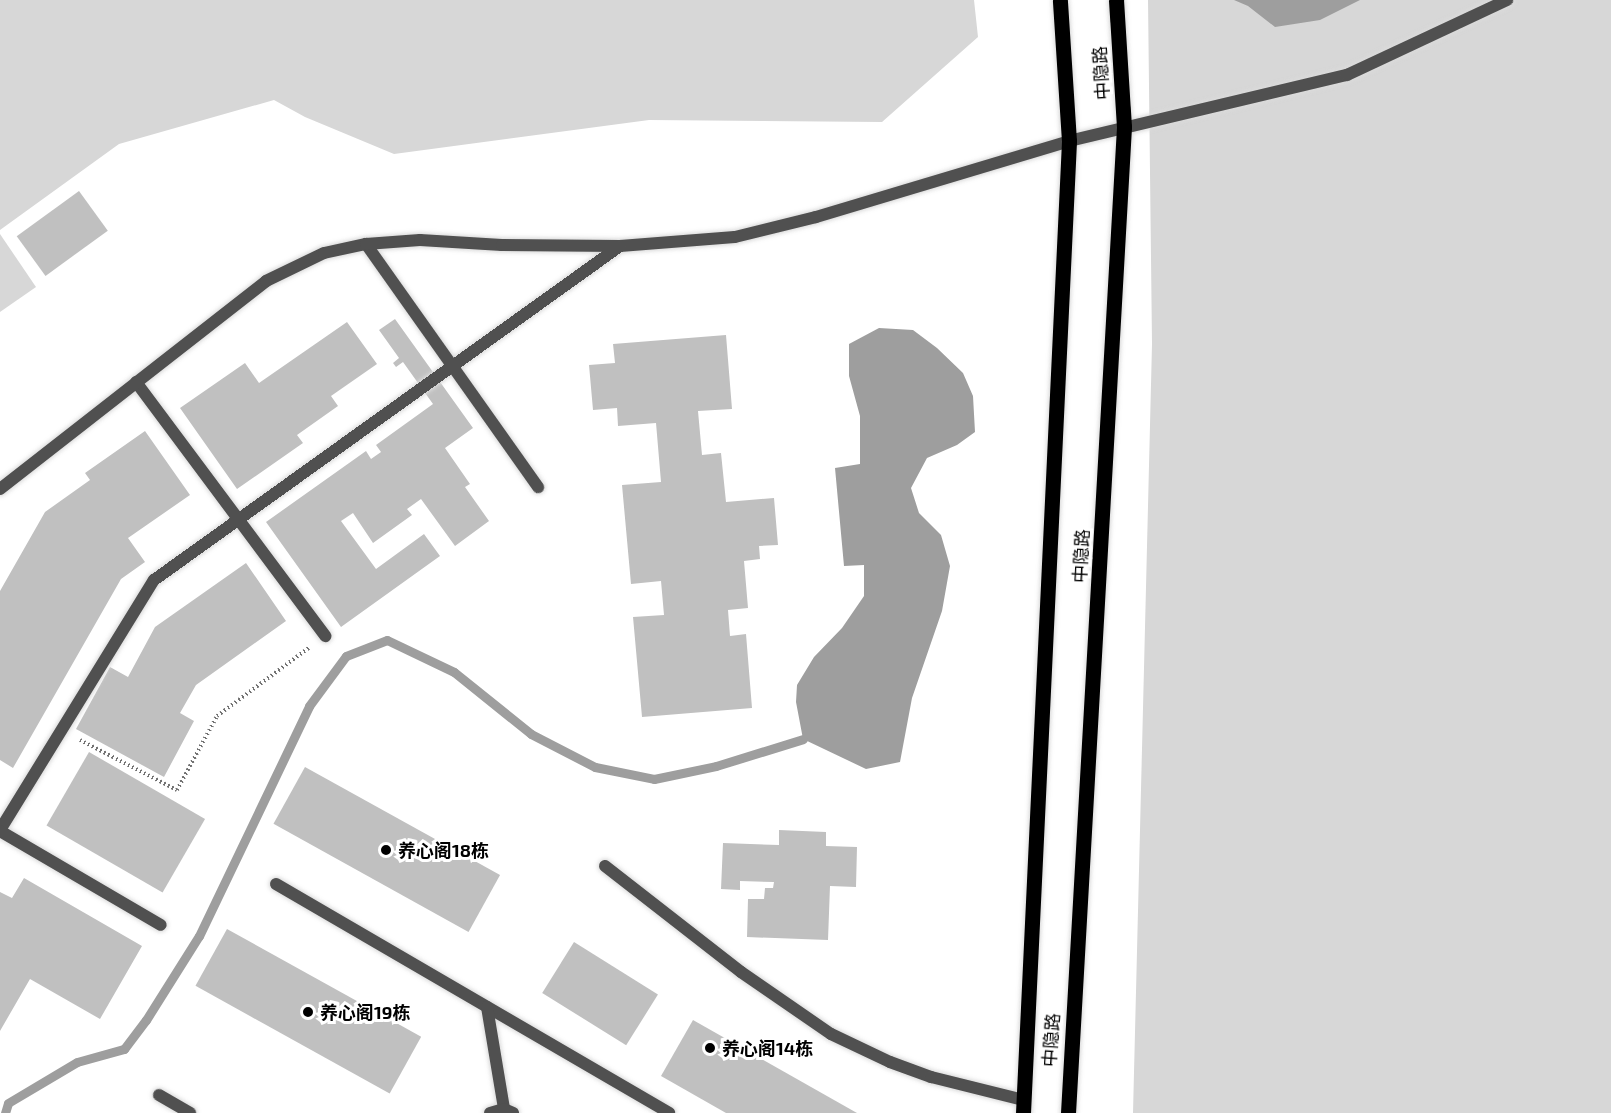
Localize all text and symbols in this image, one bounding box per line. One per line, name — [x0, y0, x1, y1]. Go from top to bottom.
street label: 中隐路 — [1088, 45, 1114, 101]
street label: 中隐路 — [1069, 528, 1093, 584]
place label: 养心阁18栋 — [398, 839, 489, 861]
marker: 养心阁18栋 — [379, 843, 393, 857]
place label: 养心阁19栋 — [320, 1001, 410, 1023]
marker: 养心阁19栋 — [301, 1005, 315, 1019]
street label: 中隐路 — [1038, 1012, 1064, 1068]
place label: 养心阁14栋 — [722, 1037, 813, 1059]
marker: 养心阁14栋 — [703, 1041, 717, 1055]

